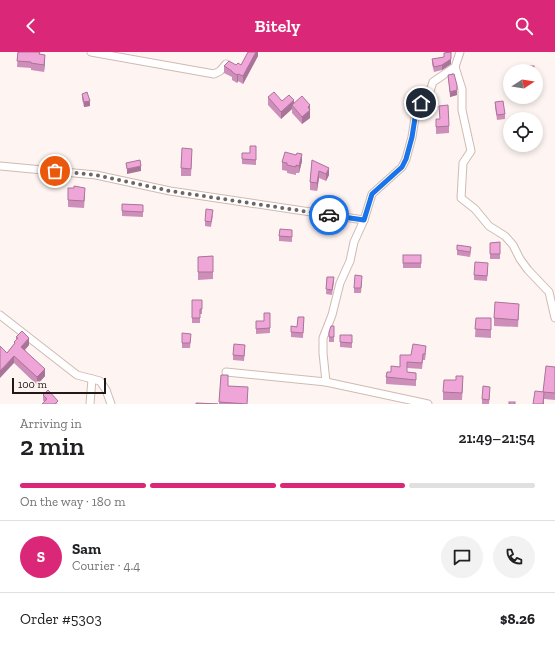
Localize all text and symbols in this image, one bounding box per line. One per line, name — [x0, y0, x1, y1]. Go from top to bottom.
icon: back — [20, 15, 42, 37]
text: Bitely — [254, 15, 301, 37]
icon: search — [513, 15, 535, 37]
north arrow — [503, 64, 543, 104]
map controls — [503, 64, 543, 152]
pin — [404, 86, 438, 120]
icon: home — [410, 92, 432, 114]
button: locate — [503, 112, 543, 152]
pin — [38, 154, 72, 188]
icon: bag — [44, 160, 66, 182]
courier — [309, 195, 349, 235]
icon: car — [318, 204, 340, 226]
scale bar — [12, 376, 106, 395]
text: 100 m — [18, 378, 47, 391]
text: Arriving in — [20, 416, 82, 431]
text: 21:49–21:54 — [458, 429, 535, 447]
text: 2 min — [20, 430, 84, 462]
text: On the way · 180 m — [20, 494, 125, 509]
button: chat — [441, 536, 483, 578]
button: phone — [493, 536, 535, 578]
text: Sam — [72, 540, 101, 558]
text: S — [37, 548, 45, 566]
text: Courier · 4.4 — [72, 558, 140, 573]
text: Order #5303 — [20, 610, 102, 628]
text: $8.26 — [500, 610, 535, 628]

